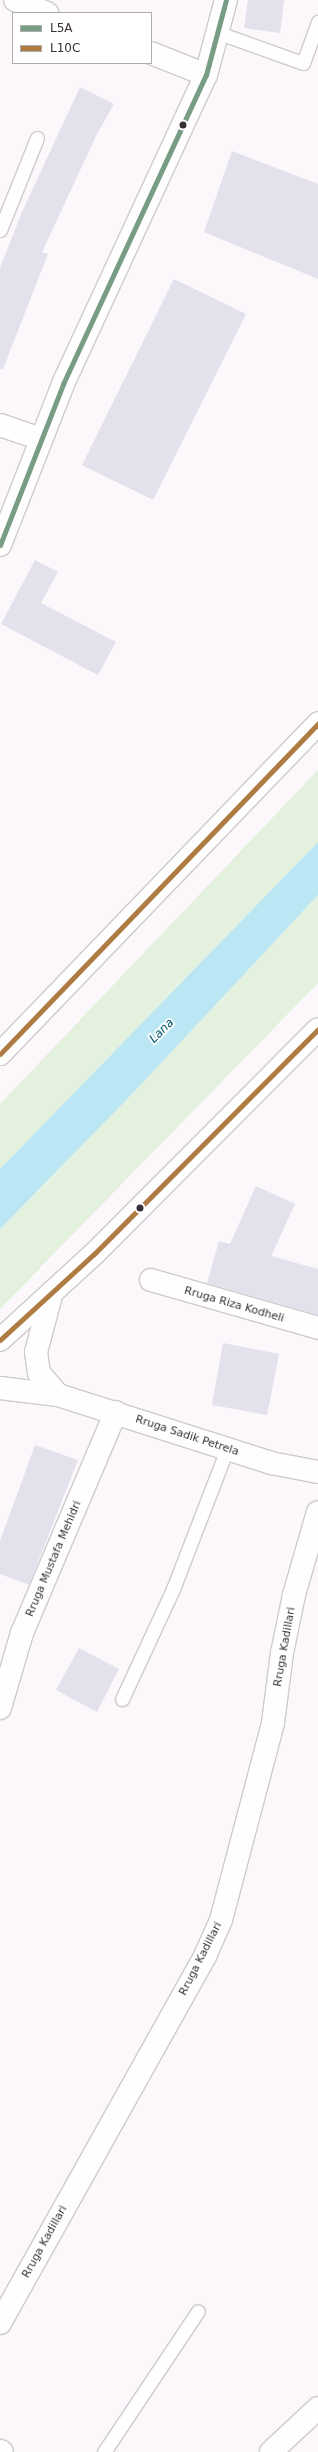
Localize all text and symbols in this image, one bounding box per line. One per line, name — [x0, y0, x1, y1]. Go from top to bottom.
legend — [12, 12, 152, 64]
text: L5A — [50, 21, 73, 35]
text: L10C — [50, 41, 80, 55]
unlabelled marker — [178, 120, 188, 130]
water label: Lana — [147, 1016, 177, 1046]
unlabelled marker — [135, 1203, 145, 1213]
street label: Rruga Riza Kodheli — [183, 1284, 285, 1326]
street label: Rruga Sadik Petrela — [134, 1413, 240, 1459]
street label: Rruga Mustafa Mehidri — [24, 1499, 84, 1619]
street label: Rruga Kadillari — [272, 1606, 298, 1688]
street label: Rruga Kadillari — [177, 1920, 225, 1998]
street label: Rruga Kadillari — [20, 2204, 70, 2280]

